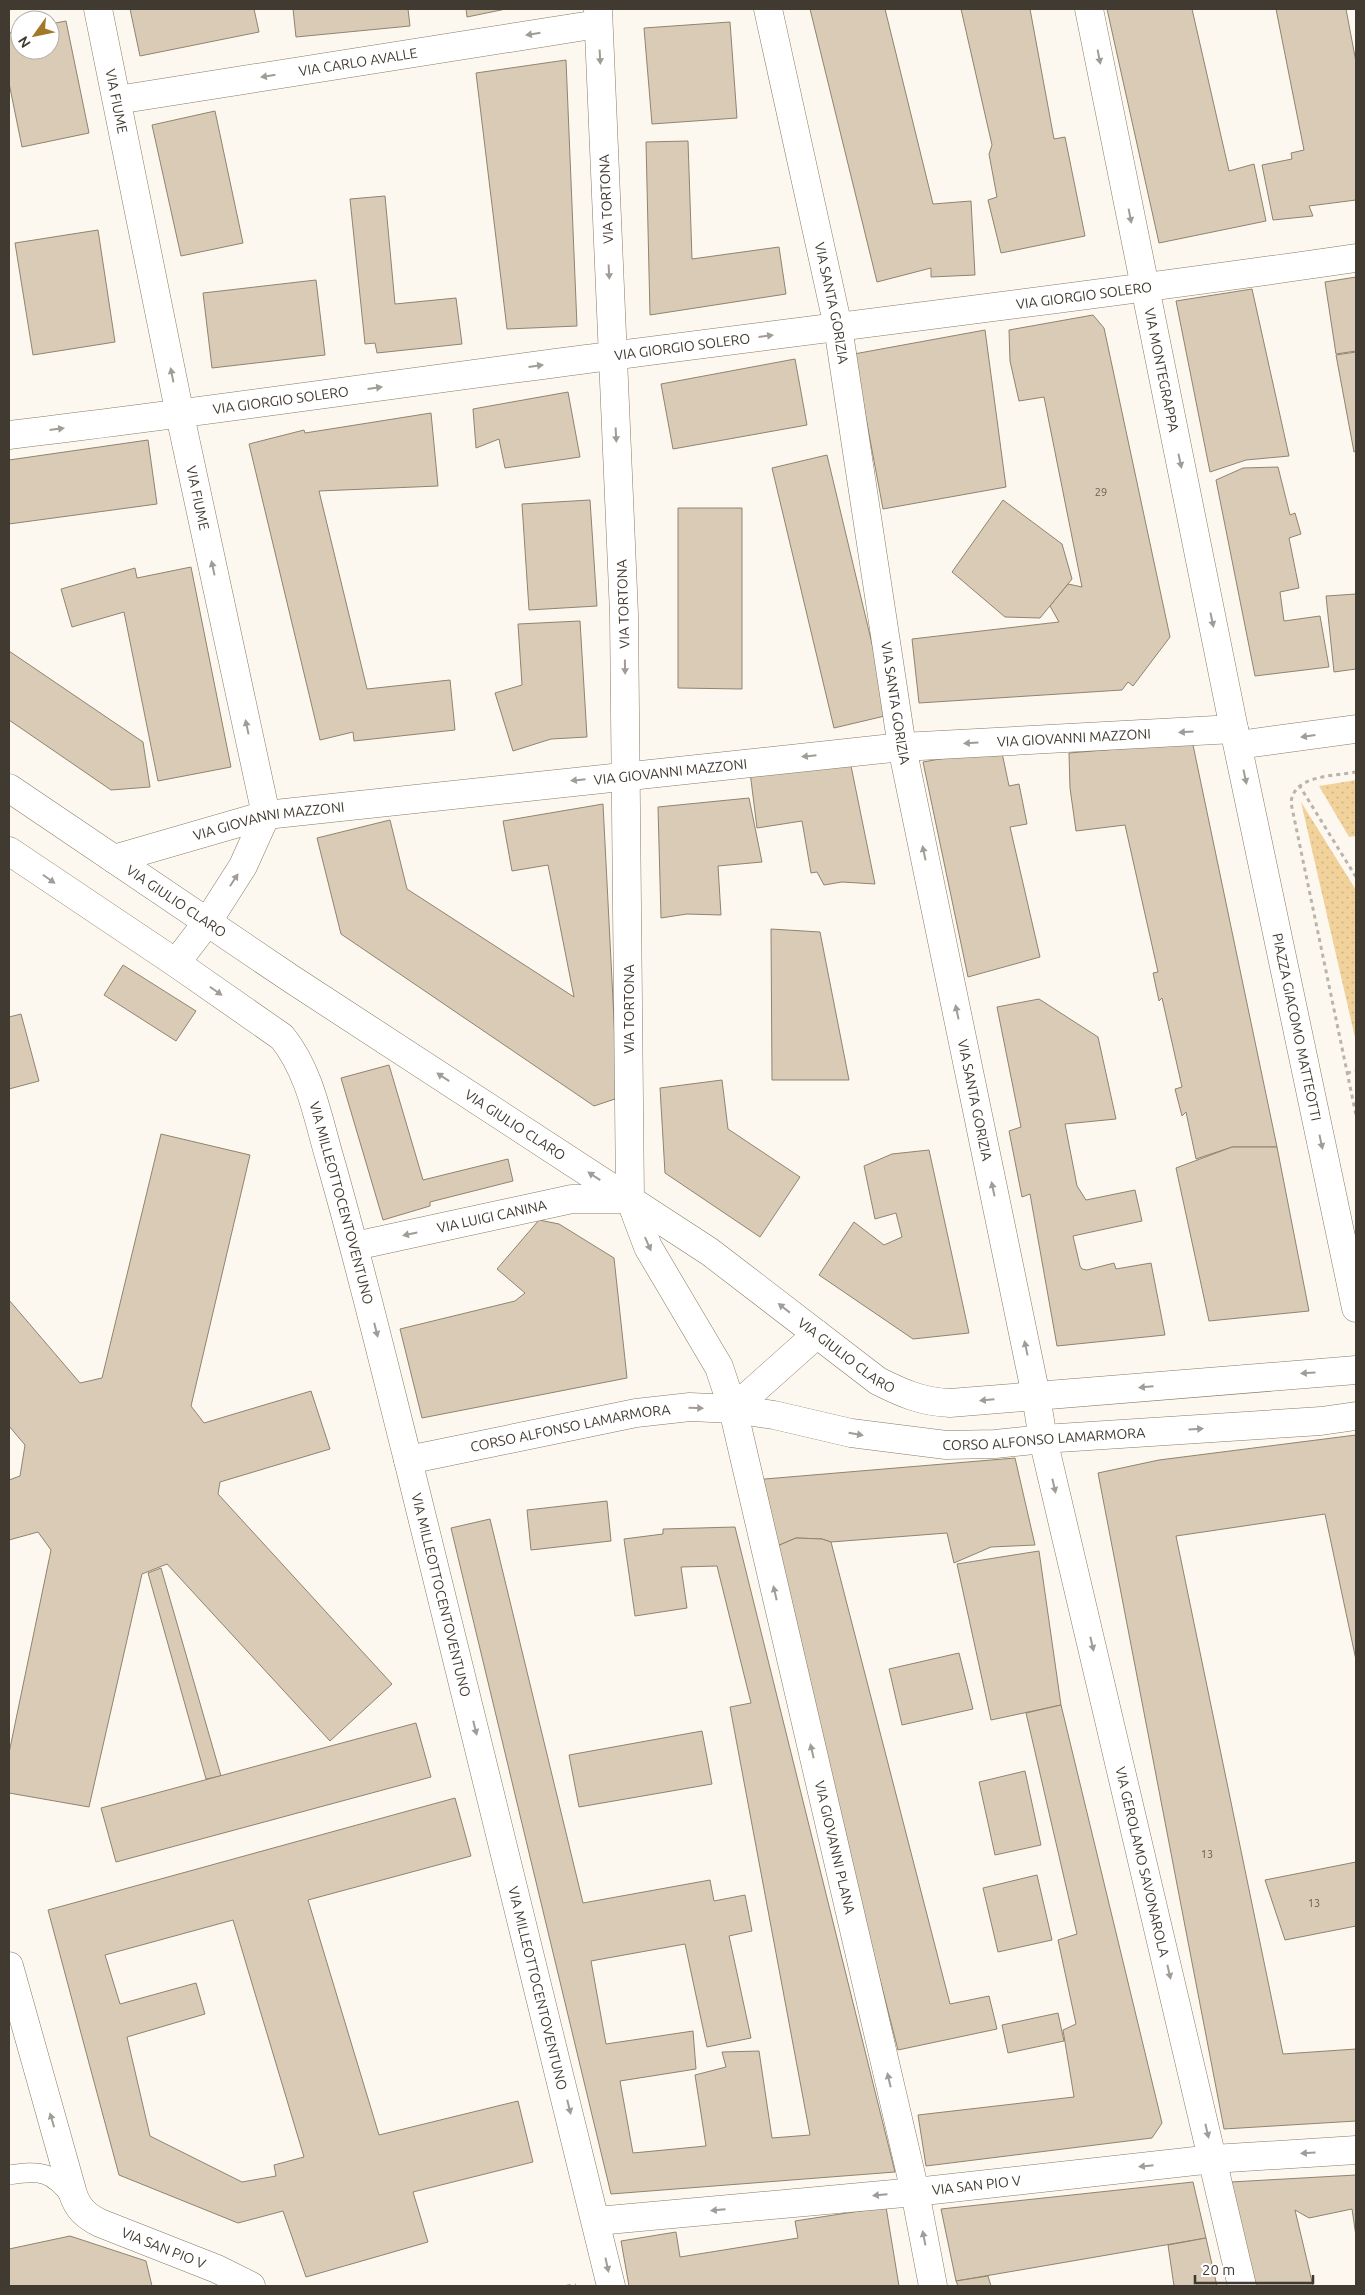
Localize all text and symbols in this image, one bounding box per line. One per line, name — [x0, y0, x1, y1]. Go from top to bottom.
north arrow — [10, 10, 60, 60]
one-way arrow — [524, 31, 540, 39]
text: N — [15, 33, 34, 51]
street label: VIA CARLO AVALLE — [297, 45, 419, 79]
one-way arrow — [1095, 49, 1103, 65]
one-way arrow — [596, 50, 604, 66]
street label: VIA FIUME — [102, 68, 131, 135]
one-way arrow — [260, 72, 276, 80]
street label: VIA TORTONA — [596, 154, 616, 244]
one-way arrow — [1126, 208, 1134, 224]
street label: VIA SANTA GORIZIA — [812, 241, 852, 365]
one-way arrow — [605, 265, 613, 281]
street label: VIA GIORGIO SOLERO — [1015, 279, 1153, 312]
street label: VIA MONTEGRAPPA — [1141, 306, 1182, 433]
street label: VIA GIORGIO SOLERO — [613, 330, 751, 363]
one-way arrow — [758, 332, 774, 340]
one-way arrow — [528, 362, 544, 370]
one-way arrow — [168, 367, 176, 383]
street label: VIA GIORGIO SOLERO — [212, 383, 350, 417]
one-way arrow — [367, 384, 383, 392]
one-way arrow — [49, 425, 65, 433]
one-way arrow — [612, 427, 620, 443]
one-way arrow — [1176, 453, 1184, 469]
street label: VIA FIUME — [183, 464, 213, 532]
house number: 29 — [1095, 486, 1107, 498]
street label: VIA TORTONA — [613, 559, 633, 649]
one-way arrow — [209, 561, 217, 576]
one-way arrow — [1208, 613, 1216, 628]
street label: VIA SANTA GORIZIA — [878, 641, 913, 766]
one-way arrow — [621, 659, 629, 675]
one-way arrow — [243, 719, 251, 735]
street label: VIA GIOVANNI MAZZONI — [996, 726, 1151, 750]
one-way arrow — [1178, 728, 1194, 736]
one-way arrow — [1300, 732, 1316, 740]
one-way arrow — [963, 740, 979, 748]
one-way arrow — [801, 753, 817, 761]
street label: VIA GIOVANNI MAZZONI — [593, 756, 748, 788]
one-way arrow — [1241, 770, 1249, 786]
one-way arrow — [570, 776, 586, 784]
street label: VIA GIOVANNI MAZZONI — [191, 799, 345, 844]
one-way arrow — [919, 845, 927, 861]
street label: VIA GIULIO CLARO — [123, 862, 229, 941]
one-way arrow — [230, 873, 239, 887]
one-way arrow — [42, 874, 55, 884]
street label: PIAZZA GIACOMO MATTEOTTI — [1269, 932, 1324, 1122]
street label: VIA TORTONA — [621, 964, 637, 1054]
one-way arrow — [209, 986, 223, 996]
one-way arrow — [952, 1004, 960, 1020]
street label: VIA SANTA GORIZIA — [955, 1038, 995, 1162]
one-way arrow — [436, 1073, 449, 1082]
street label: VIA GIULIO CLARO — [462, 1086, 569, 1164]
street label: VIA MILLEOTTOCENTOVENTUNO — [306, 1100, 377, 1306]
one-way arrow — [1317, 1134, 1325, 1149]
one-way arrow — [587, 1171, 600, 1180]
one-way arrow — [989, 1181, 997, 1196]
street label: VIA LUIGI CANINA — [435, 1197, 548, 1236]
one-way arrow — [402, 1230, 417, 1238]
one-way arrow — [644, 1237, 652, 1251]
one-way arrow — [778, 1303, 791, 1314]
street label: VIA GIULIO CLARO — [795, 1314, 898, 1396]
one-way arrow — [372, 1323, 380, 1338]
one-way arrow — [1022, 1340, 1030, 1355]
one-way arrow — [1299, 1369, 1315, 1377]
one-way arrow — [1137, 1383, 1153, 1391]
one-way arrow — [979, 1396, 995, 1404]
street label: CORSO ALFONSO LAMARMORA — [469, 1401, 671, 1455]
one-way arrow — [689, 1404, 705, 1412]
street label: CORSO ALFONSO LAMARMORA — [942, 1424, 1146, 1453]
one-way arrow — [1189, 1424, 1205, 1432]
one-way arrow — [849, 1430, 865, 1438]
one-way arrow — [1050, 1478, 1058, 1493]
street label: VIA MILLEOTTOCENTOVENTUNO — [408, 1491, 474, 1699]
one-way arrow — [771, 1585, 779, 1600]
one-way arrow — [1088, 1637, 1096, 1652]
one-way arrow — [471, 1721, 479, 1736]
one-way arrow — [808, 1744, 816, 1759]
street label: VIA GEROLAMO SAVONAROLA — [1112, 1765, 1172, 1959]
street label: VIA GIOVANNI PLANA — [812, 1779, 858, 1916]
house number: 13 — [1201, 1848, 1213, 1860]
street label: VIA MILLEOTTOCENTOVENTUNO — [505, 1885, 571, 2092]
house number: 13 — [1308, 1897, 1320, 1909]
one-way arrow — [1165, 1965, 1173, 1980]
one-way arrow — [885, 2072, 893, 2087]
one-way arrow — [565, 2099, 573, 2114]
one-way arrow — [48, 2113, 56, 2128]
one-way arrow — [1203, 2123, 1211, 2138]
one-way arrow — [1299, 2150, 1315, 2158]
one-way arrow — [1137, 2162, 1153, 2170]
street label: VIA SAN PIO V — [931, 2172, 1022, 2198]
one-way arrow — [871, 2192, 887, 2200]
one-way arrow — [710, 2206, 726, 2214]
street label: VIA SAN PIO V — [119, 2224, 208, 2272]
one-way arrow — [920, 2231, 928, 2246]
scale bar — [1195, 2252, 1312, 2284]
one-way arrow — [603, 2257, 611, 2272]
text: 20 m — [1202, 2261, 1235, 2278]

